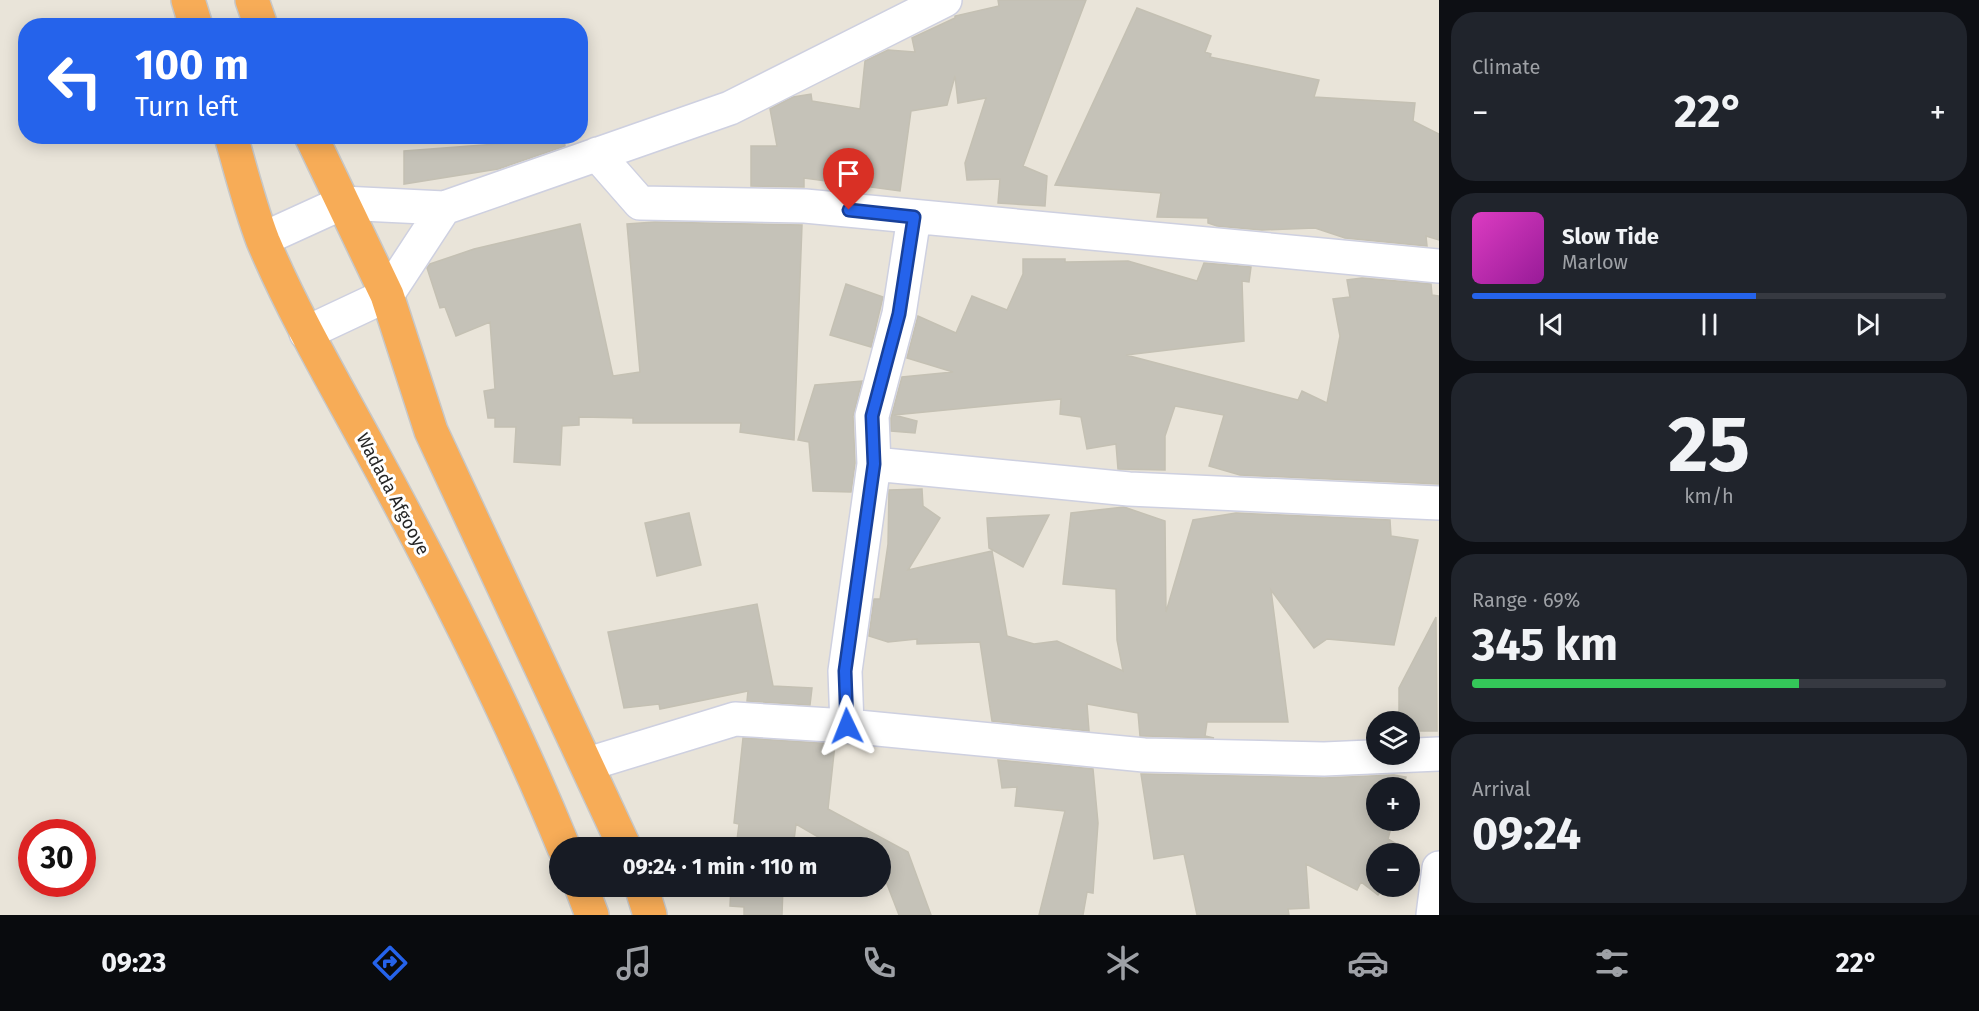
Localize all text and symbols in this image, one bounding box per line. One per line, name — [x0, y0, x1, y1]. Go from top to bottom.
text: 100 m — [135, 40, 249, 90]
icon: left — [36, 42, 114, 120]
text: Climate — [1472, 55, 1540, 79]
text: 22° — [1674, 85, 1744, 139]
text: Turn left — [135, 91, 238, 123]
text: − — [1472, 93, 1489, 133]
text: + — [1930, 93, 1946, 133]
pin — [823, 148, 874, 210]
icon: arrive — [832, 157, 865, 190]
text: Slow Tide — [1562, 223, 1659, 250]
text: Marlow — [1562, 250, 1628, 274]
icon: previous — [1535, 308, 1568, 341]
icon: pause — [1693, 308, 1726, 341]
icon: next — [1851, 308, 1884, 341]
text: 25 — [1668, 398, 1750, 492]
street label: Wadada Afgooye — [352, 429, 434, 559]
text: km/h — [1684, 484, 1734, 508]
text: Range · 69% — [1472, 588, 1580, 612]
text: 345 km — [1472, 618, 1618, 672]
position arrow — [815, 694, 879, 758]
map controls — [1366, 711, 1420, 897]
button: layers — [1366, 711, 1420, 765]
button: + — [1366, 777, 1420, 831]
text: Arrival — [1472, 777, 1531, 801]
text: 09:24 — [1472, 807, 1581, 861]
speed limit sign: 30 — [18, 819, 96, 897]
button: − — [1366, 843, 1420, 897]
text: 09:24 · 1 min · 110 m — [623, 853, 817, 880]
icon: directions — [369, 942, 411, 984]
icon: music — [613, 942, 655, 984]
icon: phone — [858, 942, 900, 984]
icon: climate — [1102, 942, 1144, 984]
icon: car — [1347, 942, 1389, 984]
icon: filters — [1591, 942, 1633, 984]
text: 09:23 — [101, 947, 166, 979]
text: 22° — [1836, 947, 1878, 979]

